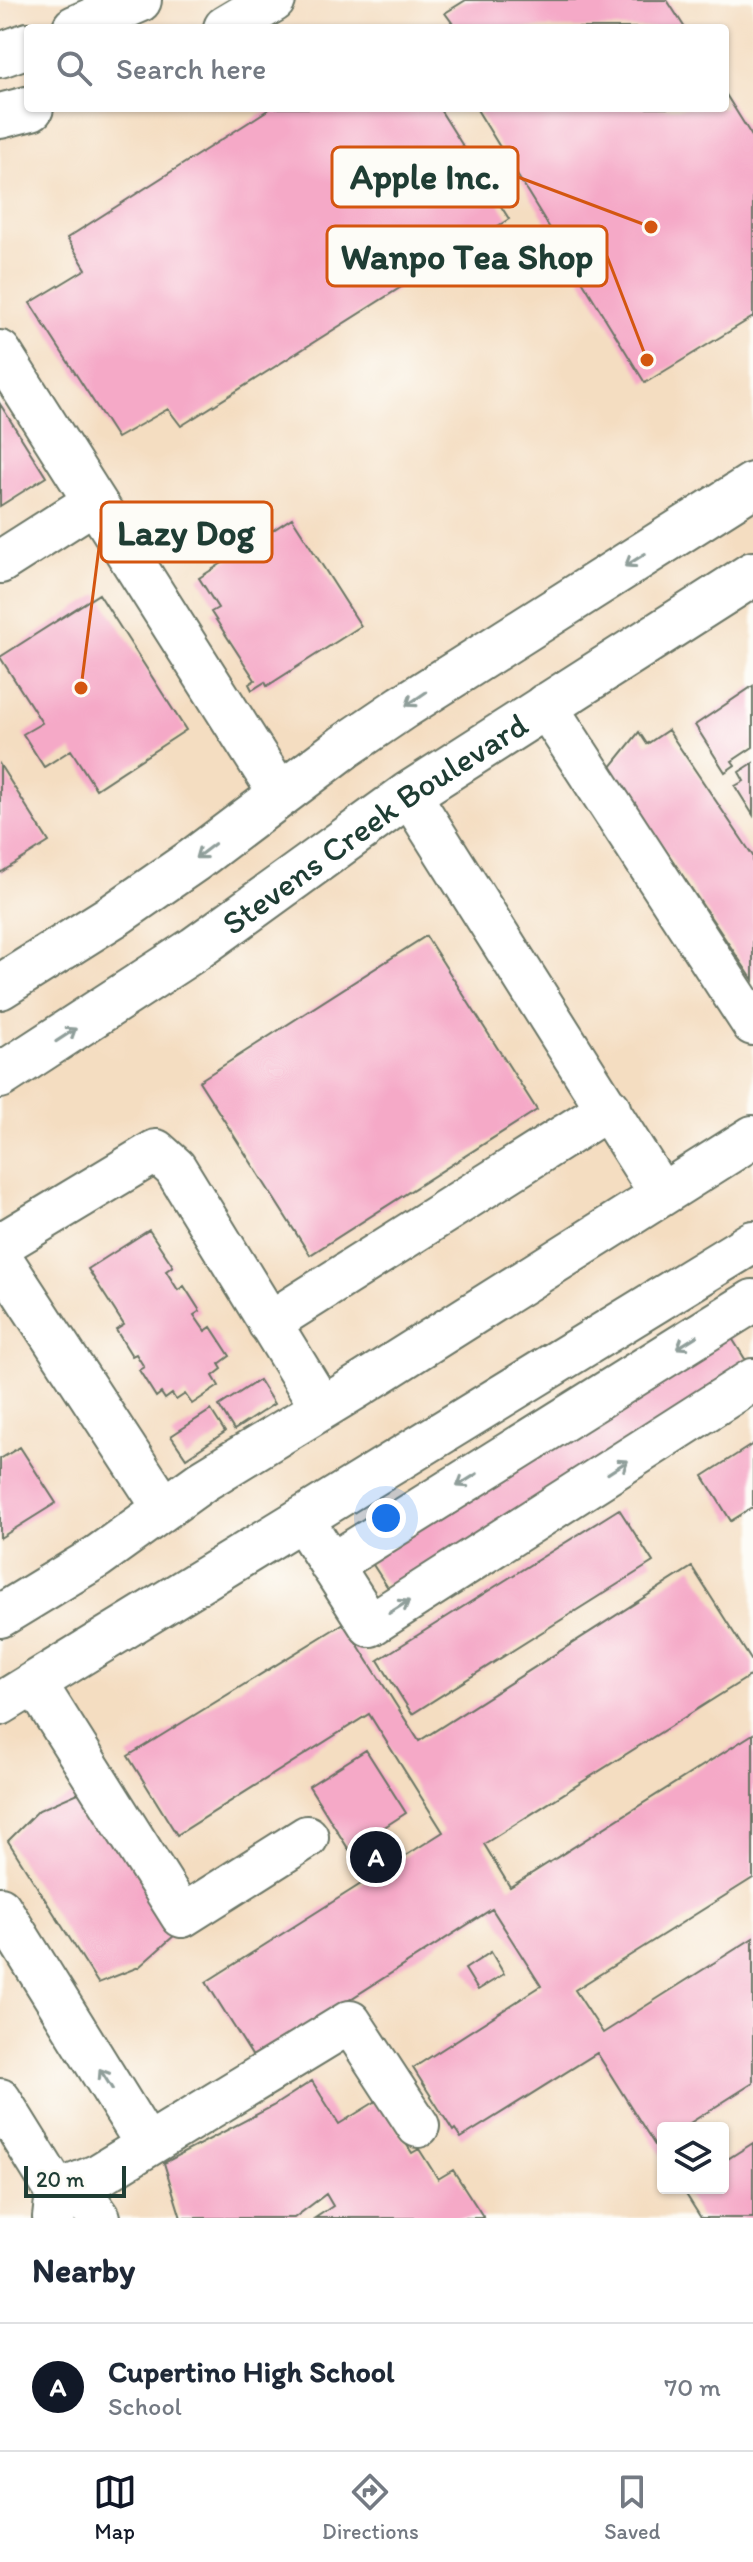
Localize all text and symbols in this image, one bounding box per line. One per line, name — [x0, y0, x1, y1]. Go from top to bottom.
search box — [24, 24, 729, 112]
icon: search — [52, 46, 96, 90]
text: Search here — [116, 50, 266, 87]
callout: Apple Inc. — [332, 147, 518, 207]
text: Apple Inc. — [350, 155, 500, 198]
callout: Wanpo Tea Shop — [327, 226, 607, 286]
text: Wanpo Tea Shop — [341, 235, 593, 278]
callout: Lazy Dog — [101, 502, 272, 562]
text: Lazy Dog — [117, 511, 256, 554]
one-way arrow — [624, 552, 647, 568]
one-way arrow — [405, 690, 427, 707]
street label: Stevens Creek Boulevard — [214, 703, 536, 944]
one-way arrow — [195, 843, 216, 860]
one-way arrow — [54, 1027, 77, 1043]
one-way arrow — [676, 1335, 699, 1351]
one-way arrow — [606, 1458, 629, 1474]
one-way arrow — [456, 1473, 479, 1489]
your location — [366, 1498, 406, 1538]
one-way arrow — [387, 1598, 410, 1614]
pin: A — [350, 1827, 402, 1887]
one-way arrow — [98, 2068, 114, 2091]
map controls — [657, 2122, 729, 2194]
button: layers — [657, 2122, 729, 2194]
scale bar — [24, 2162, 126, 2198]
text: 20 m — [36, 2166, 85, 2193]
text: Nearby — [32, 2250, 135, 2291]
text: Cupertino High School — [108, 2353, 395, 2390]
text: A — [50, 2371, 66, 2403]
text: 70 m — [664, 2371, 721, 2403]
text: School — [108, 2390, 182, 2422]
tab: Map — [93, 2470, 137, 2545]
tab: Directions — [322, 2470, 419, 2545]
tab: Saved — [604, 2470, 660, 2545]

